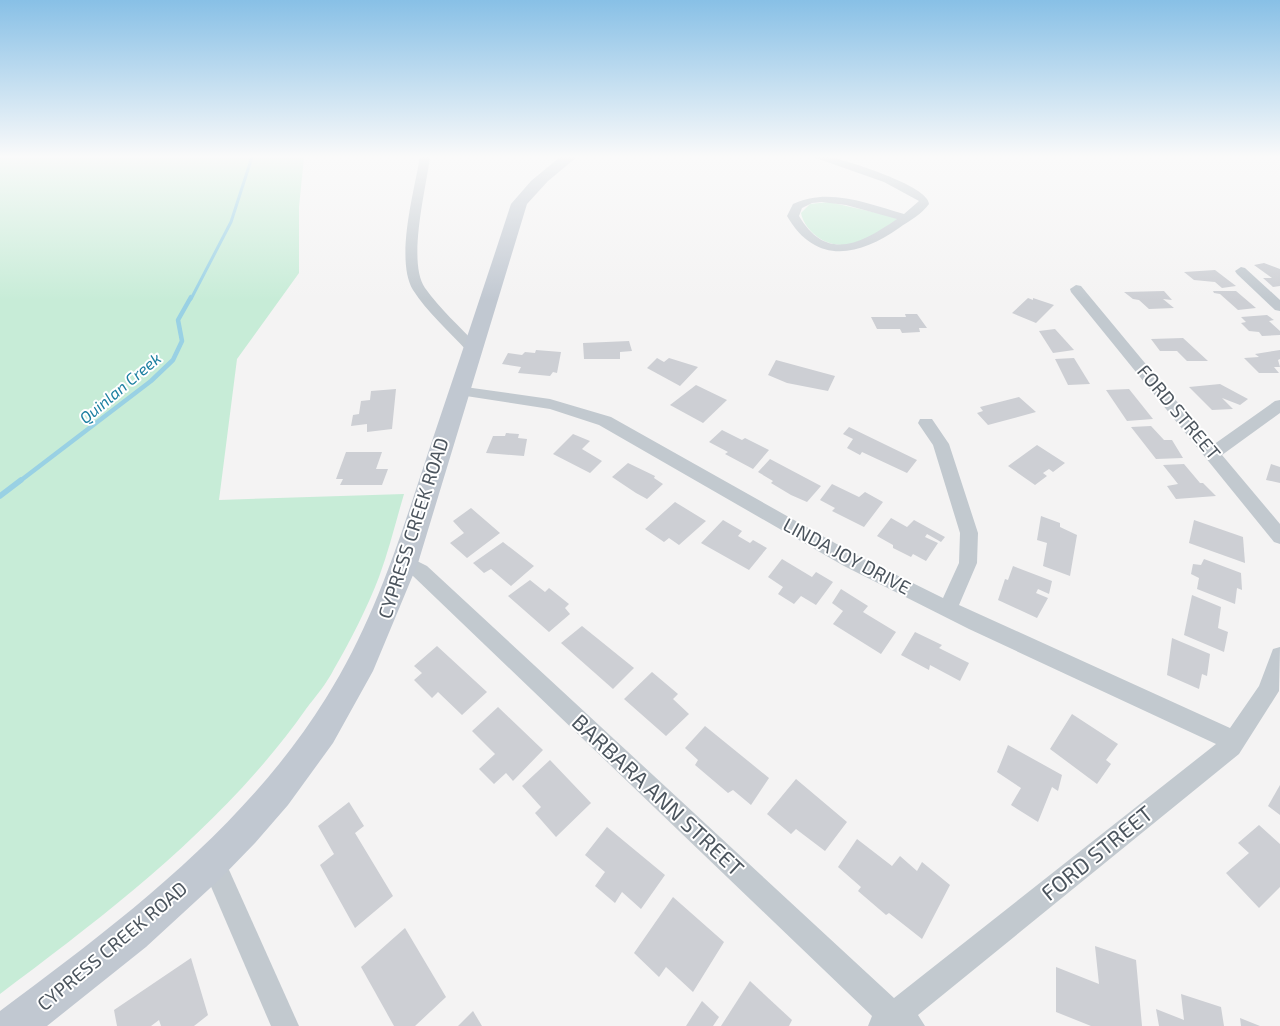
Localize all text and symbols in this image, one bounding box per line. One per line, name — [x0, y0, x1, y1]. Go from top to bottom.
water label: Quinlan Creek — [75, 348, 165, 428]
street label: FORD STREET — [1133, 359, 1226, 464]
street label: CYPRESS CREEK ROAD — [372, 435, 453, 621]
street label: LINDA JOY DRIVE — [780, 512, 915, 599]
street label: BARBARA ANN STREET — [567, 708, 750, 881]
street label: FORD STREET — [1035, 799, 1157, 905]
street label: CYPRESS CREEK ROAD — [32, 876, 191, 1015]

